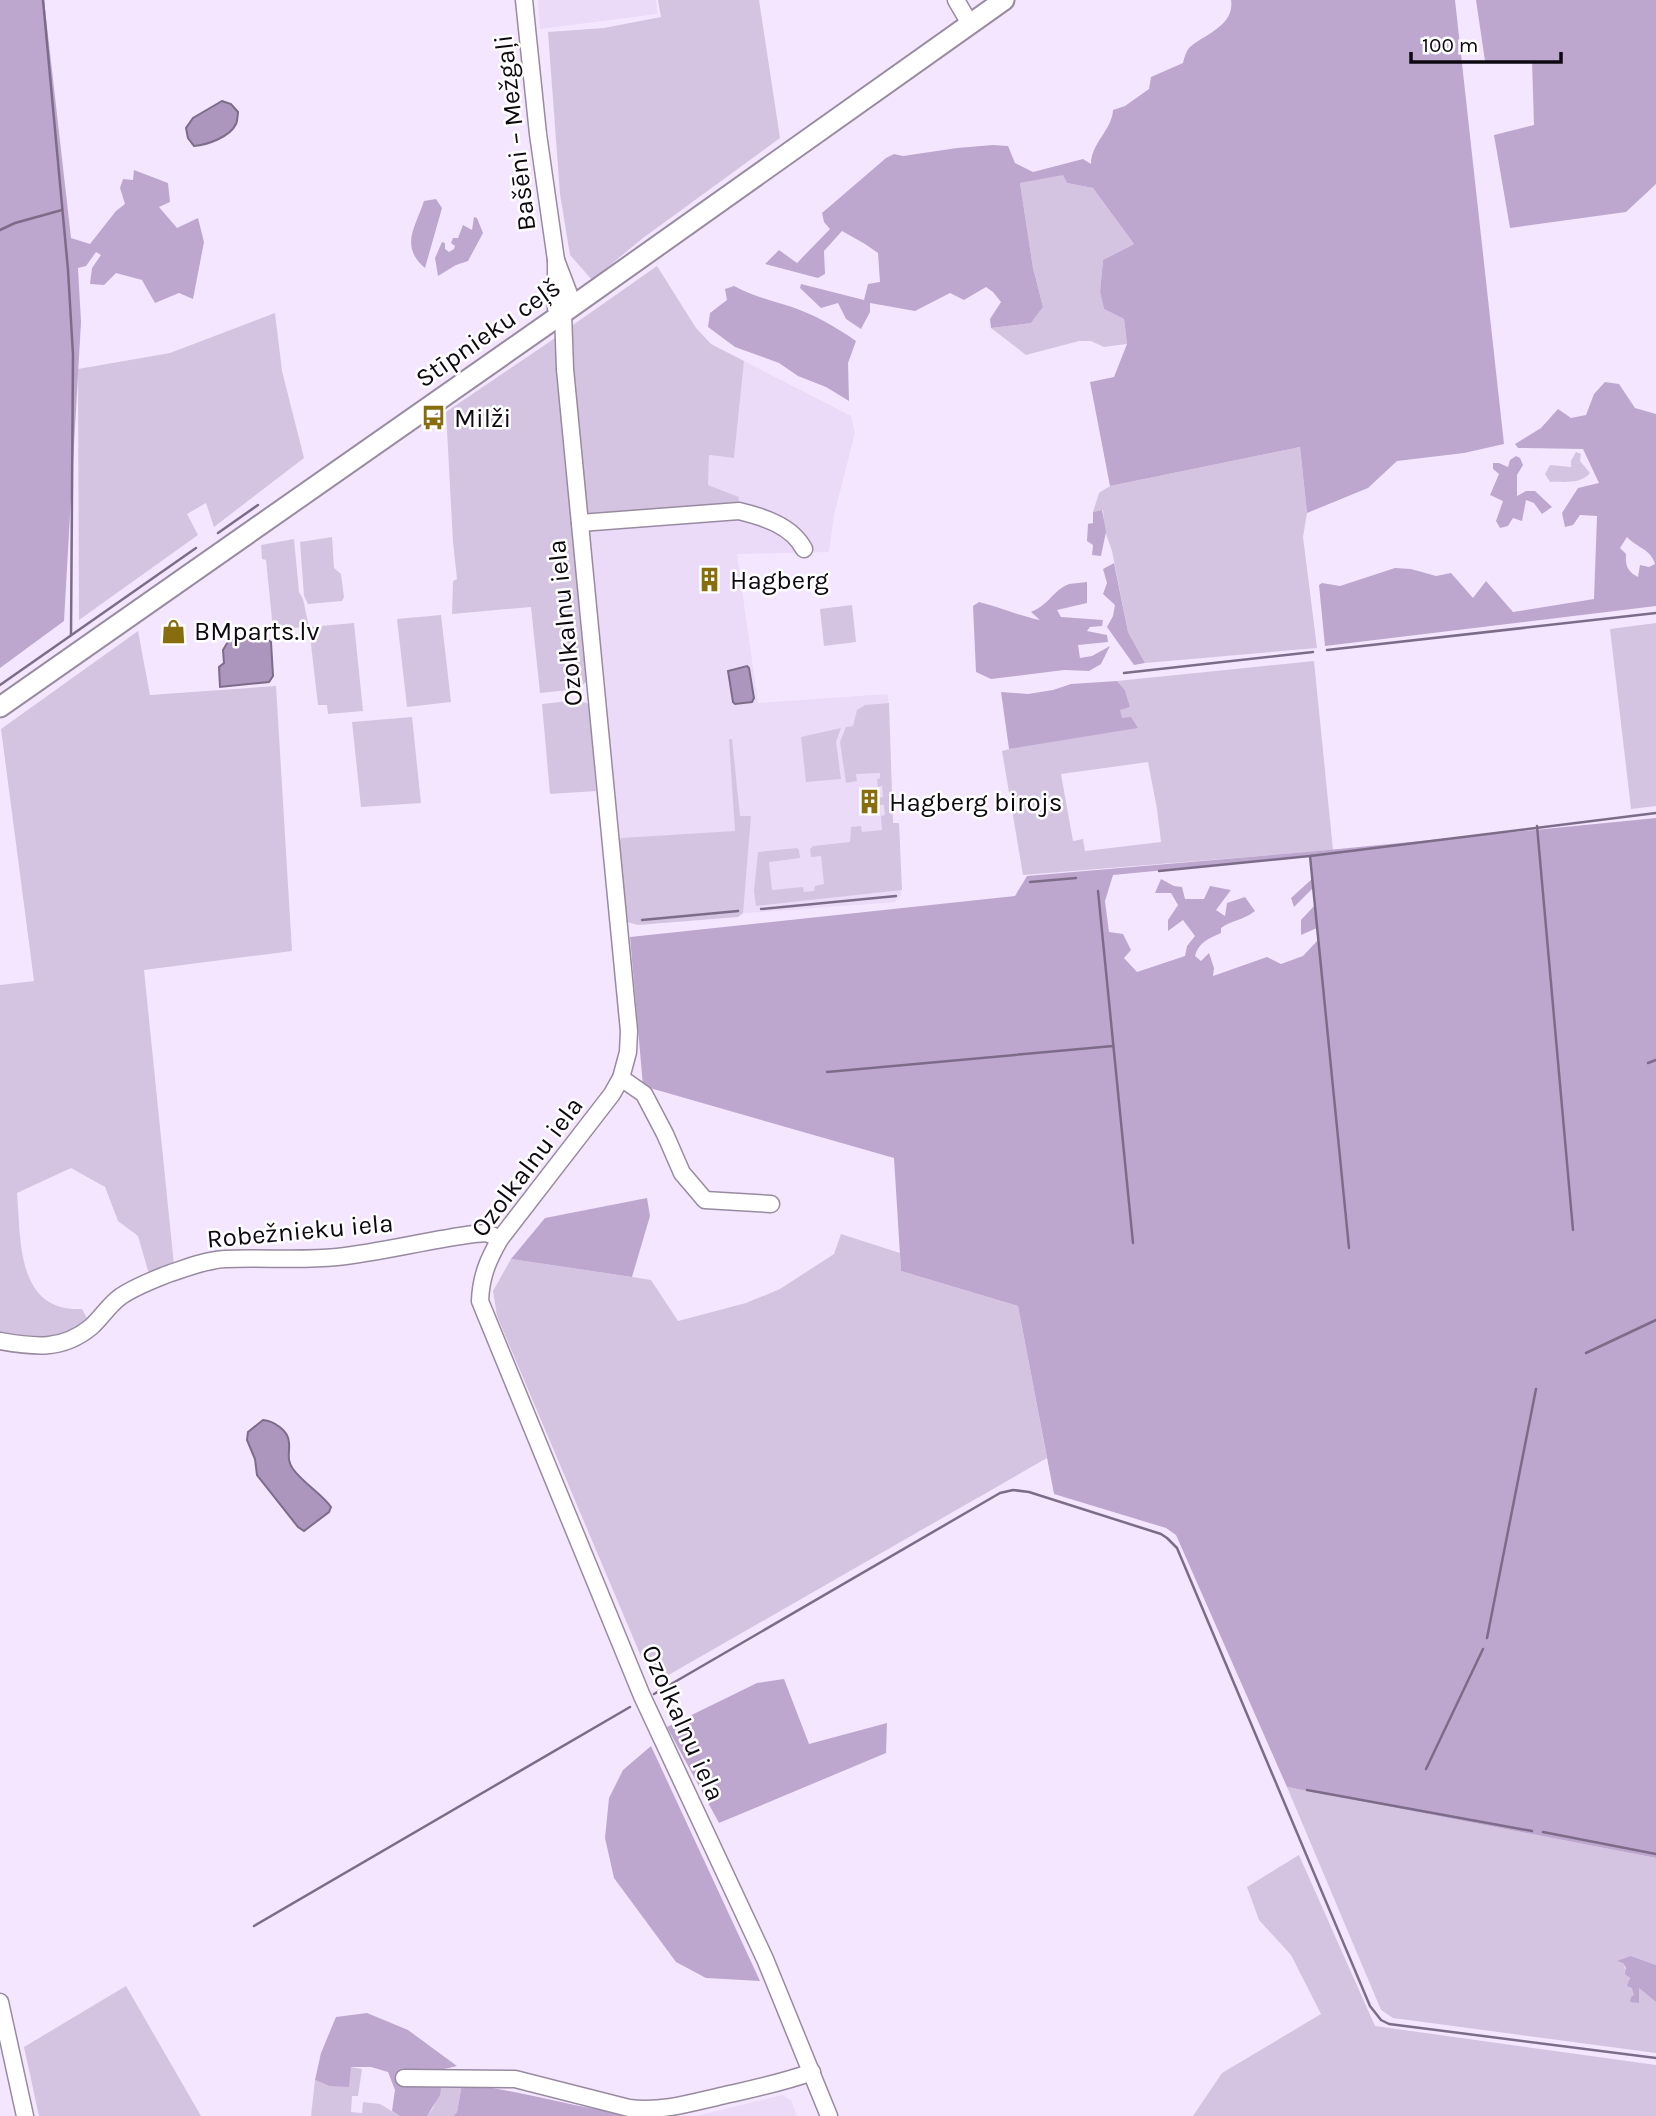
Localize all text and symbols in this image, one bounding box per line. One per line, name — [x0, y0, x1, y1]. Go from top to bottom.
scale bar — [1411, 21, 1562, 65]
street label: Bašēni – Mežgaļi — [488, 33, 542, 233]
text: 100 m — [1422, 33, 1479, 57]
street label: Stīpnieku ceļš — [410, 272, 566, 394]
place label: Milži — [454, 403, 511, 434]
bus stop icon: Milži — [420, 404, 448, 432]
street label: Ozolkalnu iela — [541, 538, 589, 708]
place label: Hagberg — [730, 565, 829, 596]
building icon: Hagberg — [696, 566, 724, 594]
place label: BMparts.lv — [194, 616, 320, 647]
shop icon: BMparts.lv — [160, 617, 188, 645]
place label: Hagberg birojs — [889, 787, 1063, 818]
building icon: Hagberg birojs — [855, 788, 883, 816]
street label: Ozolkalnu iela — [464, 1091, 590, 1243]
street label: Robežnieku iela — [205, 1207, 395, 1255]
street label: Ozolkalnu iela — [635, 1640, 731, 1806]

